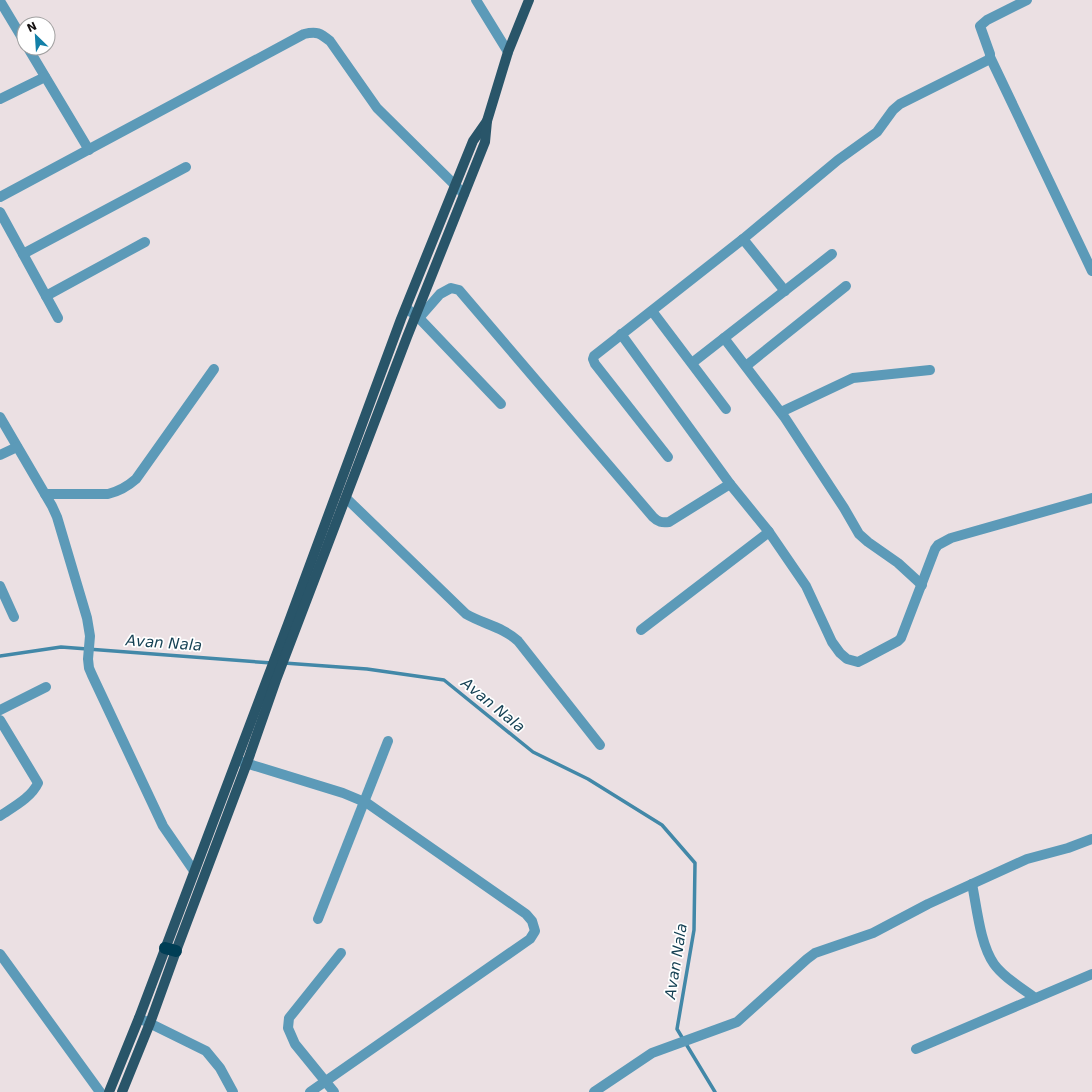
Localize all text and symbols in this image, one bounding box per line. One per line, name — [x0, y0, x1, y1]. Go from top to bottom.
north arrow — [16, 16, 56, 56]
text: N — [25, 20, 39, 35]
water label: Avan Nala — [124, 631, 203, 655]
water label: Avan Nala — [457, 673, 528, 736]
water label: Avan Nala — [661, 922, 691, 1001]

